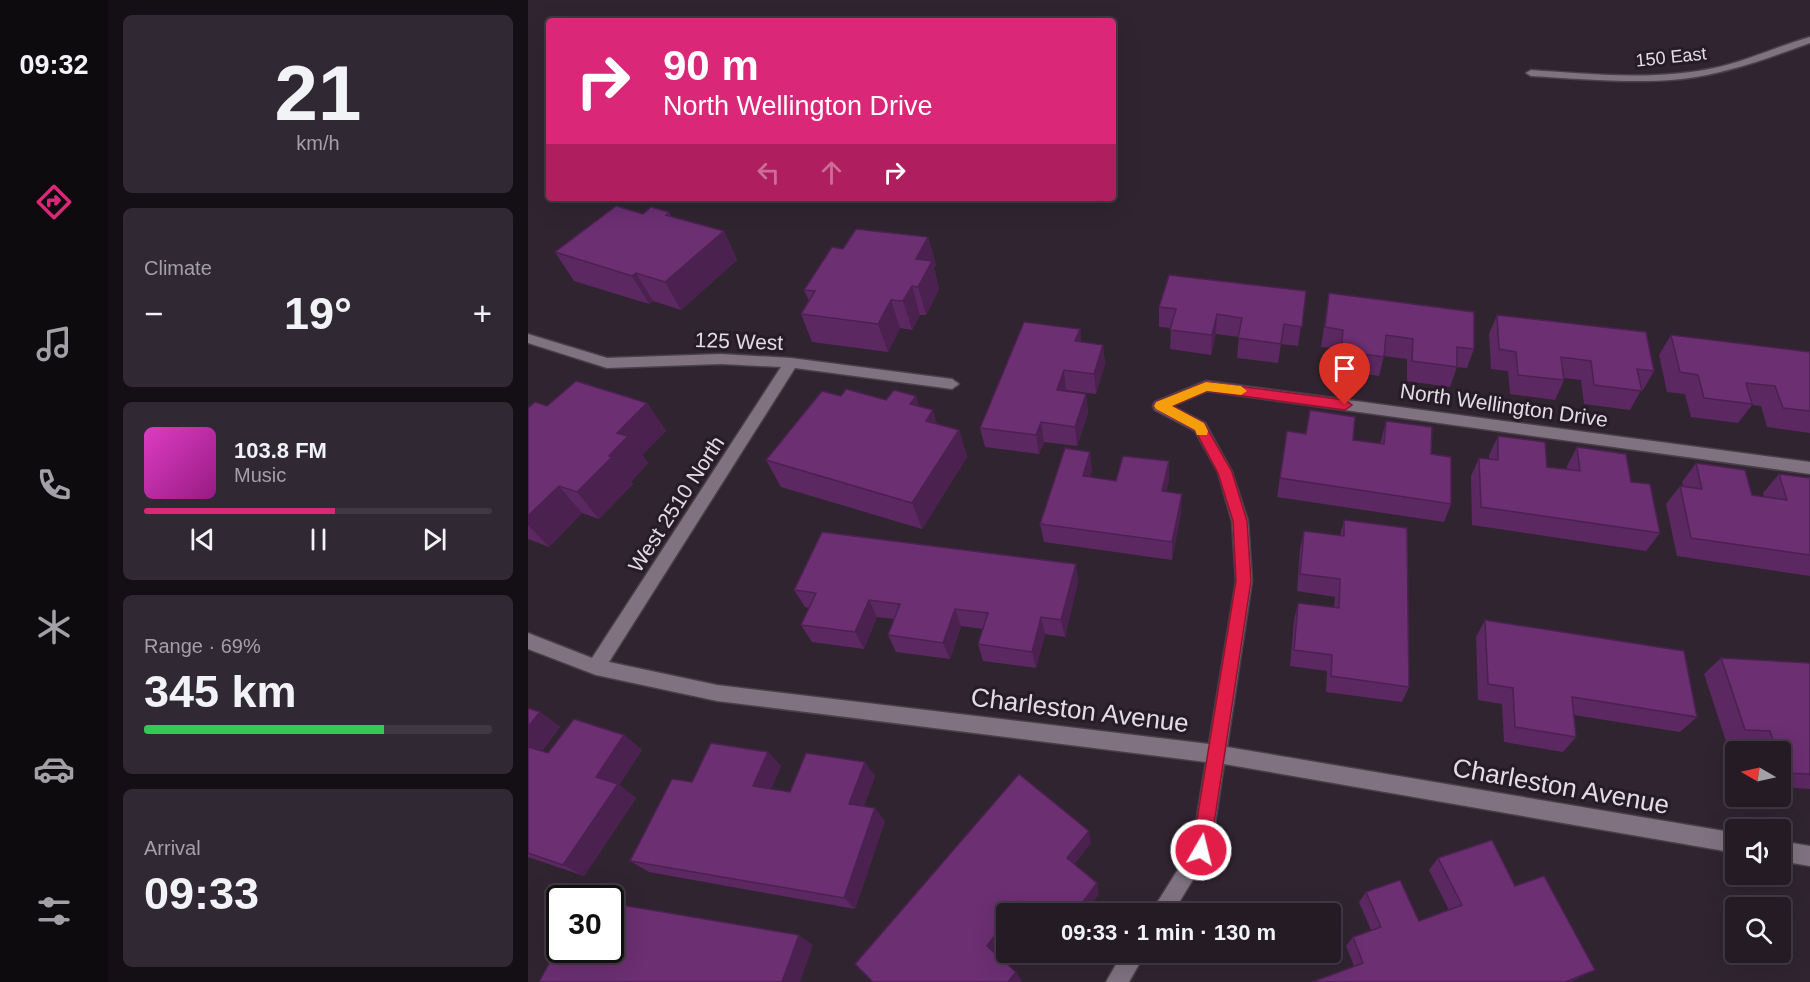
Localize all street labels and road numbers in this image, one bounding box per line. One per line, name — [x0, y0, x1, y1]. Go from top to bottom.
street label: 150 East — [1635, 43, 1707, 71]
street label: 125 West — [694, 328, 784, 354]
street label: North Wellington Drive — [1399, 379, 1609, 431]
street label: West 2510 North — [624, 432, 728, 576]
street label: Charleston Avenue — [969, 682, 1191, 738]
street label: Charleston Avenue — [1450, 752, 1672, 820]

